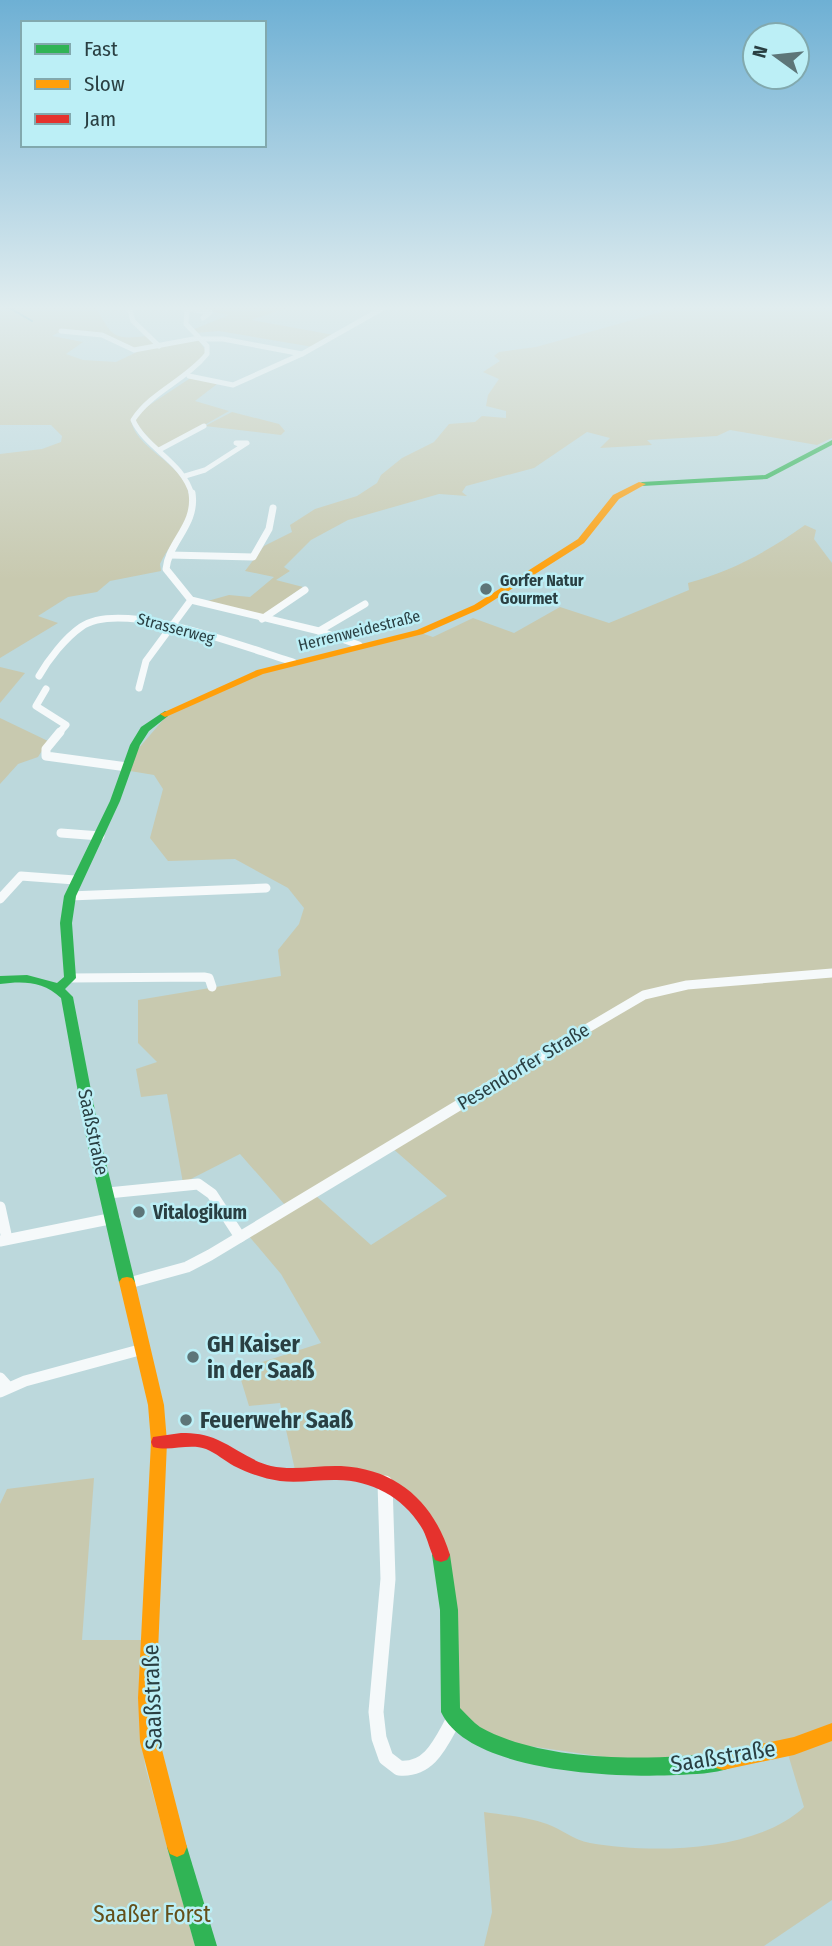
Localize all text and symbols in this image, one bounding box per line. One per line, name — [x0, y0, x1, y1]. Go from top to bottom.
legend — [21, 21, 266, 147]
north arrow — [741, 21, 811, 91]
text: Fast — [84, 36, 118, 62]
text: N — [747, 43, 773, 60]
text: Slow — [84, 71, 125, 97]
text: Jam — [84, 106, 116, 132]
place label: Gorfer Natur Gourmet — [500, 571, 584, 608]
marker: Gorfer Natur Gourmet — [478, 581, 494, 597]
street label: Herrenweidestraße — [296, 606, 422, 655]
street label: Strasserweg — [135, 609, 217, 648]
street label: Pesendorfer Straße — [453, 1018, 593, 1115]
street label: Saaßstraße — [73, 1087, 114, 1177]
place label: Vitalogikum — [152, 1201, 247, 1224]
marker: Vitalogikum — [131, 1204, 147, 1220]
place label: GH Kaiser in der Saaß — [207, 1330, 315, 1384]
marker: GH Kaiser in der Saaß — [185, 1349, 201, 1365]
place label: Feuerwehr Saaß — [200, 1406, 353, 1434]
marker: Feuerwehr Saaß — [178, 1412, 194, 1428]
street label: Saaßstraße — [136, 1644, 168, 1750]
street label: Saaßstraße — [669, 1734, 777, 1778]
park label: Saaßer Forst — [93, 1900, 211, 1928]

